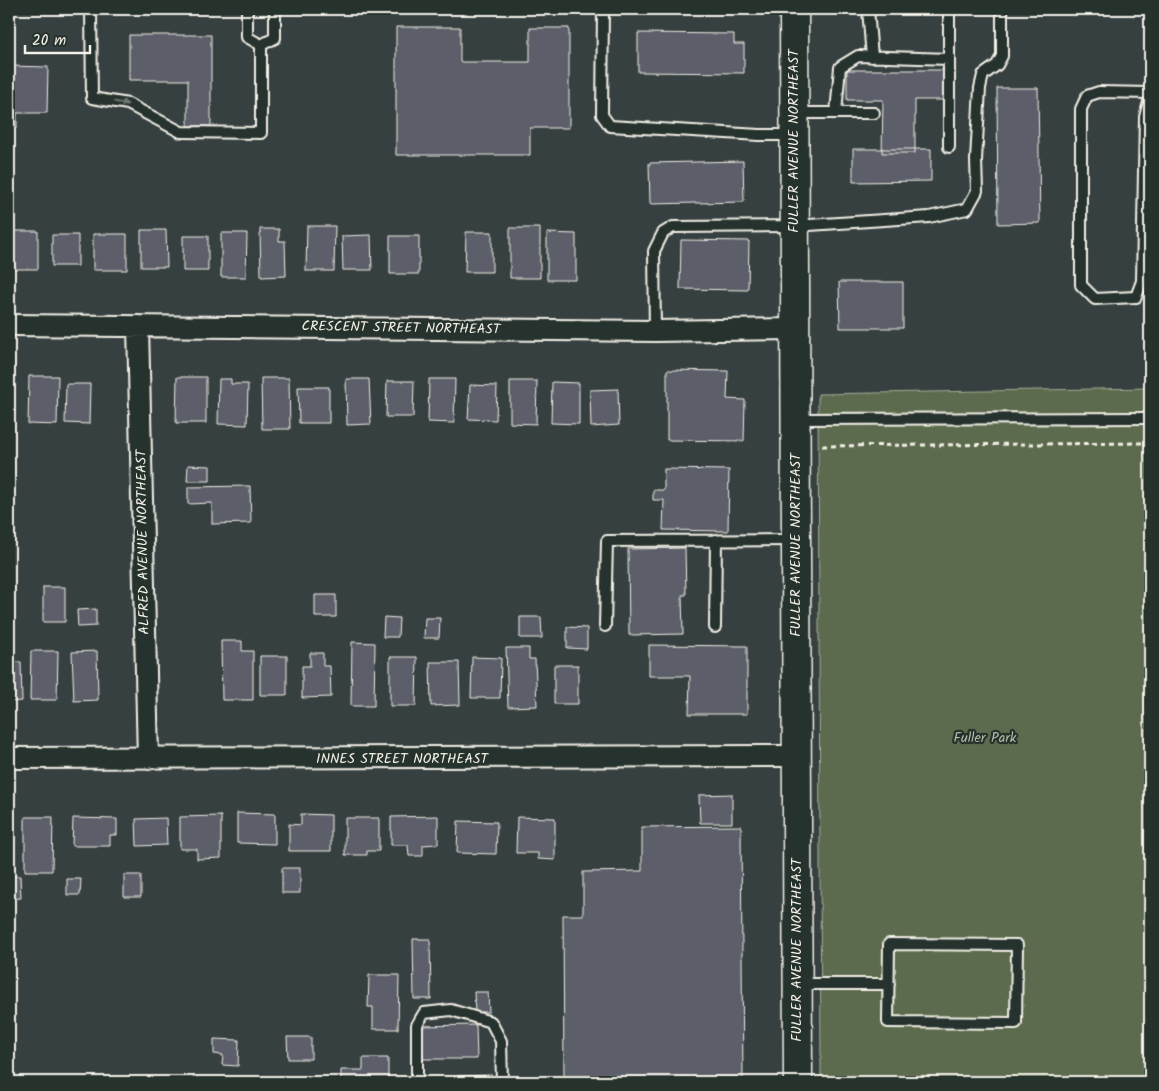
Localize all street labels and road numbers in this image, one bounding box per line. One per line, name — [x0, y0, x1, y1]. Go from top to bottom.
street label: FULLER AVENUE NORTHEAST — [783, 48, 805, 233]
street label: CRESCENT STREET NORTHEAST — [301, 315, 502, 341]
street label: ALFRED AVENUE NORTHEAST — [130, 448, 156, 635]
street label: FULLER AVENUE NORTHEAST — [785, 452, 807, 637]
street label: INNES STREET NORTHEAST — [316, 748, 489, 770]
street label: FULLER AVENUE NORTHEAST — [786, 857, 808, 1042]

